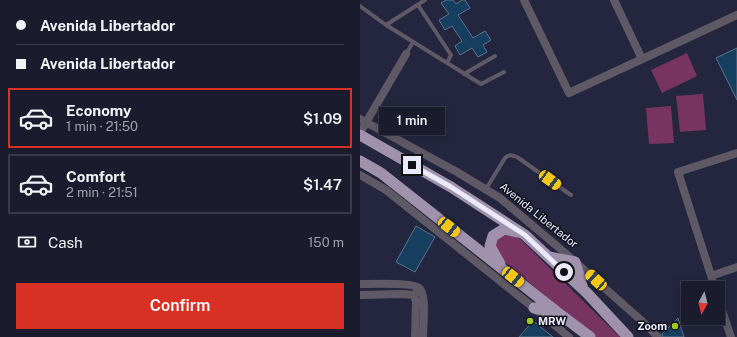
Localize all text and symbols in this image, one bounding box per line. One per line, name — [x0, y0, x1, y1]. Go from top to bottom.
text: Avenida Libertador — [40, 17, 175, 34]
text: Avenida Libertador — [40, 55, 175, 72]
icon: car — [18, 100, 54, 136]
text: Economy — [66, 102, 131, 119]
callout: 1 min — [379, 107, 445, 135]
text: $1.09 — [303, 110, 342, 127]
text: 1 min — [397, 113, 427, 128]
text: 1 min · 21:50 — [66, 119, 138, 134]
route end — [403, 156, 421, 174]
icon: car — [18, 166, 54, 202]
text: Comfort — [66, 168, 126, 185]
car — [537, 168, 563, 192]
text: $1.47 — [303, 176, 342, 193]
street label: Avenida Libertador — [498, 180, 580, 250]
text: 2 min · 21:51 — [66, 185, 138, 200]
car — [436, 215, 462, 239]
icon: cash — [16, 231, 38, 253]
text: Cash — [48, 234, 83, 251]
text: 150 m — [308, 235, 344, 250]
route start — [555, 263, 573, 281]
car — [500, 265, 526, 289]
car — [583, 268, 609, 292]
north arrow — [681, 281, 725, 325]
map controls — [681, 281, 725, 325]
button: Confirm — [16, 283, 344, 329]
place label: MRW — [538, 315, 566, 327]
marker: MRW — [525, 316, 535, 326]
place label: Zoom — [637, 320, 667, 332]
marker: Zoom — [670, 321, 680, 331]

